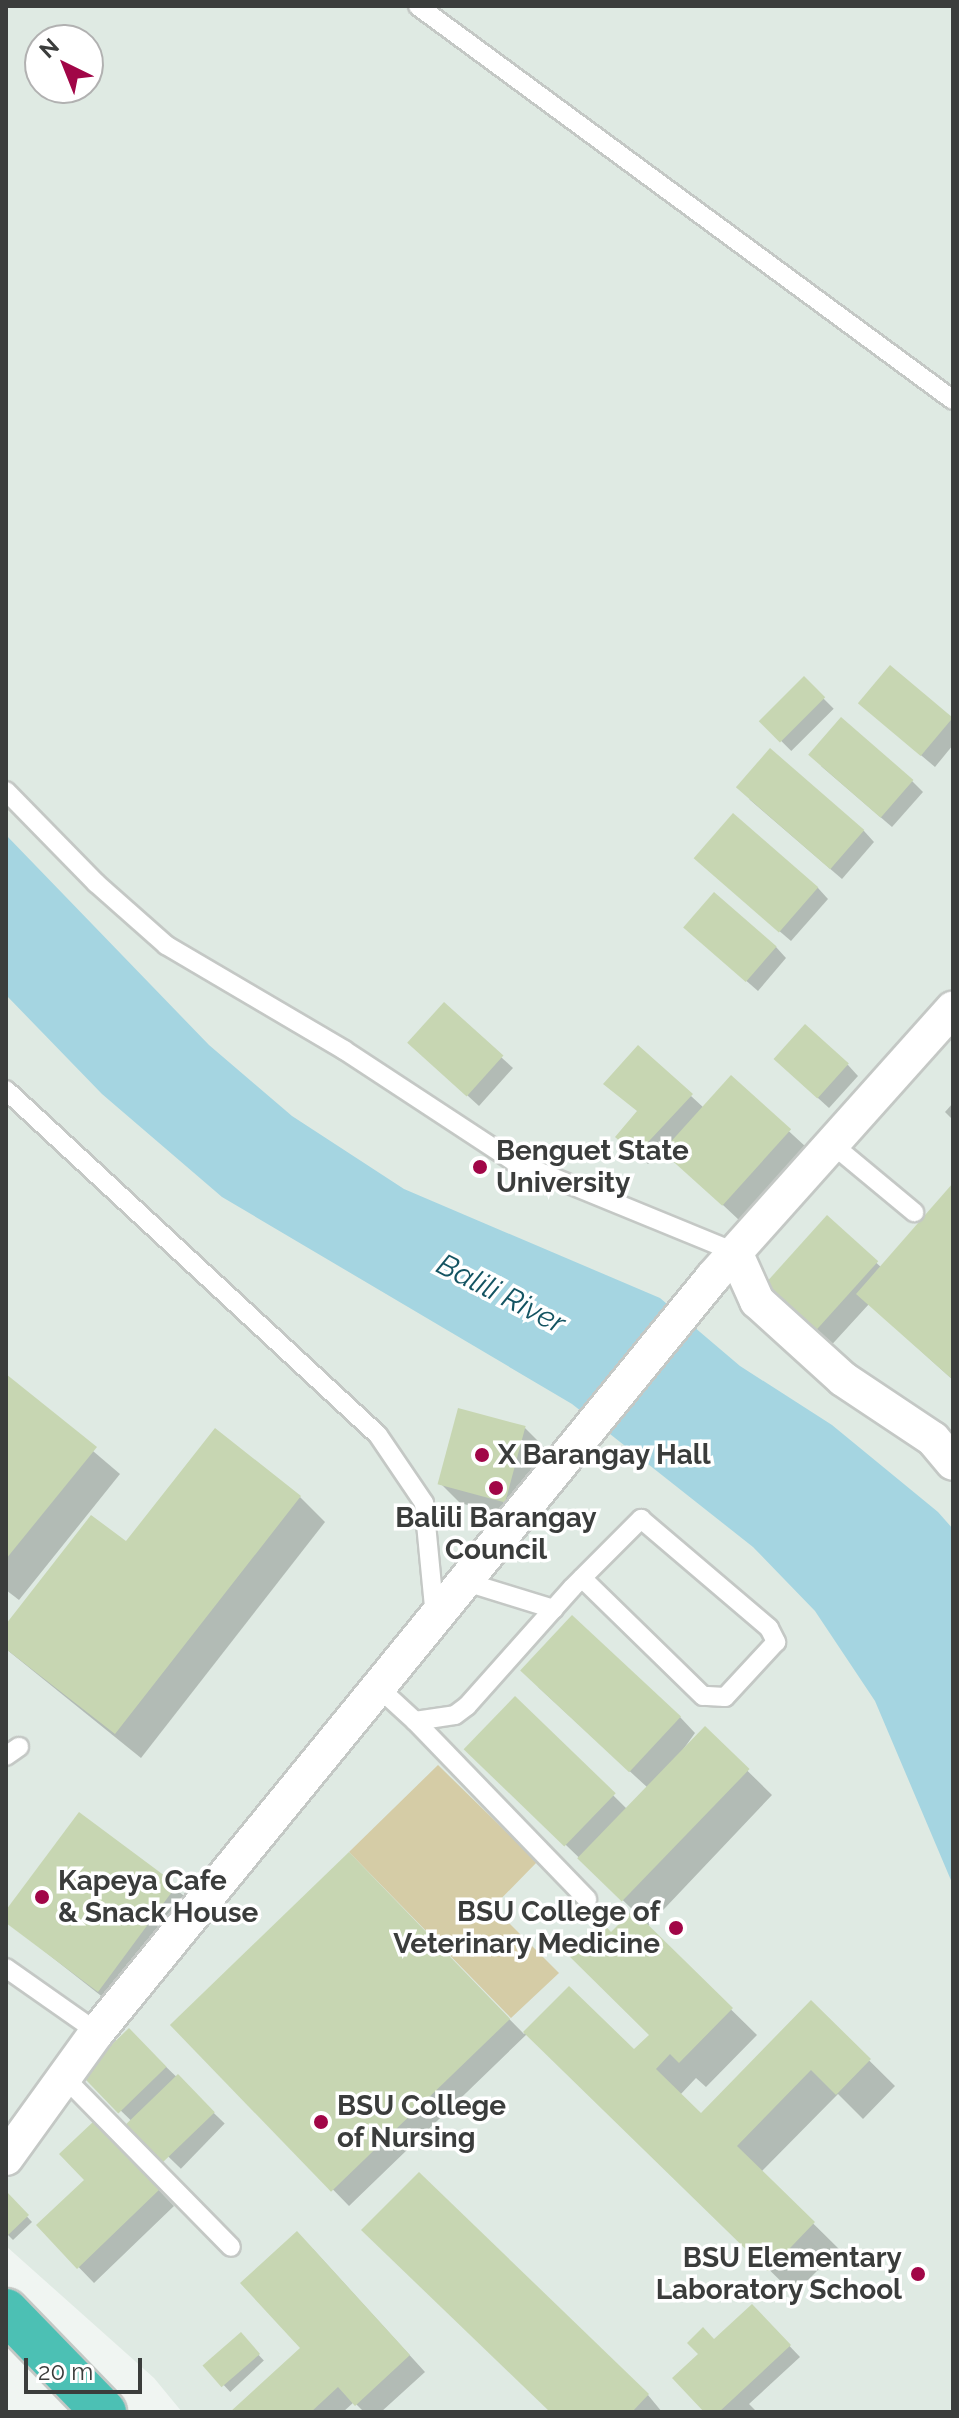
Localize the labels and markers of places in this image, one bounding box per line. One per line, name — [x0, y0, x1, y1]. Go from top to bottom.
place label: Benguet State University — [496, 1134, 689, 1200]
marker: Benguet State University — [471, 1158, 489, 1176]
place label: X Barangay Hall — [498, 1438, 712, 1472]
marker: X Barangay Hall — [473, 1446, 491, 1464]
marker: Balili Barangay Council — [487, 1479, 505, 1497]
place label: Balili Barangay Council — [395, 1501, 597, 1567]
place label: Kapeya Cafe & Snack House — [58, 1864, 258, 1930]
marker: Kapeya Cafe & Snack House — [33, 1888, 51, 1906]
place label: BSU College of Veterinary Medicine — [393, 1895, 660, 1961]
marker: BSU College of Veterinary Medicine — [667, 1919, 685, 1937]
place label: BSU College of Nursing — [337, 2089, 506, 2155]
marker: BSU College of Nursing — [312, 2113, 330, 2131]
place label: BSU Elementary Laboratory School — [655, 2241, 902, 2307]
marker: BSU Elementary Laboratory School — [909, 2265, 927, 2283]

